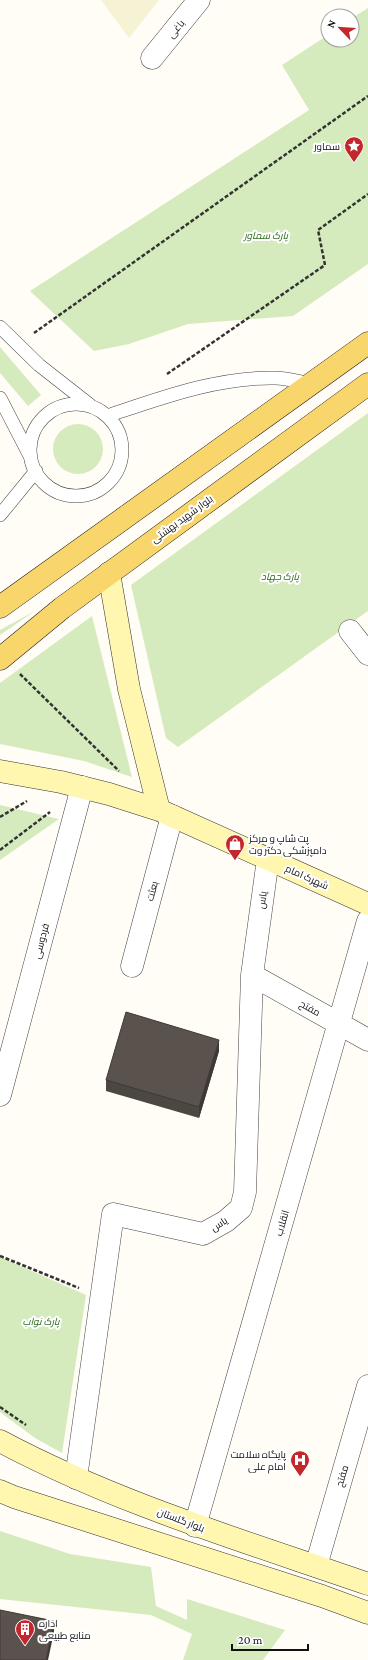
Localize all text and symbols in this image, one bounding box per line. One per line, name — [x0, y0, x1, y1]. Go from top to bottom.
north arrow — [320, 8, 360, 48]
text: N — [324, 17, 338, 30]
street label: باغی — [165, 18, 187, 41]
place icon: سماور — [343, 135, 365, 163]
place label: سماور — [313, 141, 340, 152]
park label: پارک سماور — [242, 230, 289, 243]
street label: بلوار شهید بهشتی — [149, 493, 216, 546]
park label: پارک جهاد — [261, 571, 300, 584]
shop icon: پت شاپ و مرکز دامپزشکی دکتر وت — [224, 833, 246, 861]
place label: پت شاپ و مرکز دامپزشکی دکتر وت — [248, 833, 327, 857]
street label: شهرک امام — [283, 863, 330, 893]
street label: بعثت — [144, 880, 160, 902]
street label: یاس — [255, 890, 270, 910]
street label: فردوسی — [31, 922, 52, 960]
street label: مفتح — [297, 998, 322, 1019]
street label: انقلاب — [273, 1209, 291, 1237]
street label: یاس — [209, 1214, 230, 1234]
park label: پارک نواب — [22, 1316, 61, 1329]
place label: پایگاه سلامت امام علی — [230, 1449, 286, 1474]
hospital icon: پایگاه سلامت امام علی — [289, 1449, 311, 1477]
street label: مفتح — [334, 1464, 351, 1488]
street label: بلوار گلستان — [155, 1506, 206, 1535]
building icon: اداره منابع طبیعی — [14, 1618, 36, 1646]
place label: اداره منابع طبیعی — [39, 1618, 91, 1642]
scale bar — [232, 1626, 308, 1652]
text: 20 m — [238, 1633, 263, 1647]

